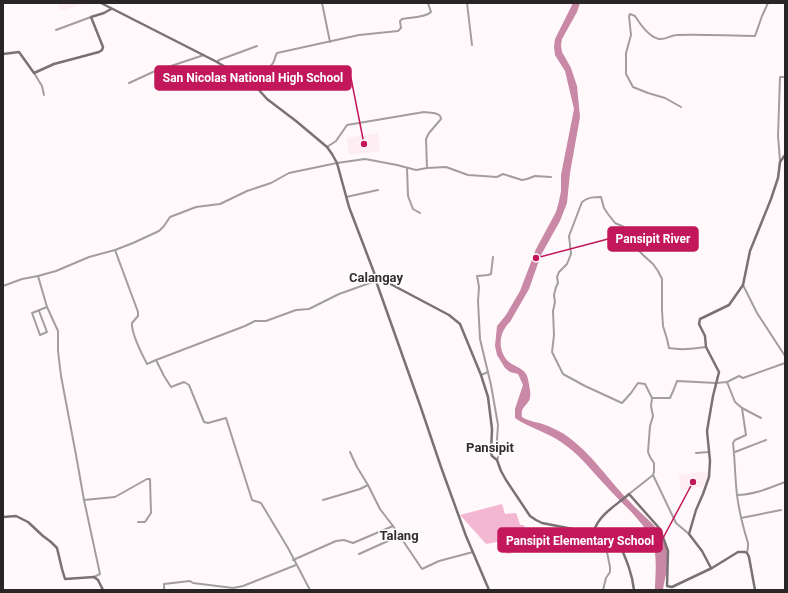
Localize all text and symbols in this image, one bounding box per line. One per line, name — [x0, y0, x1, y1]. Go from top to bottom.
callout: San Nicolas National High School — [155, 66, 351, 90]
text: San Nicolas National High School — [163, 71, 343, 85]
callout: Pansipit River — [608, 227, 698, 251]
text: Pansipit River — [616, 232, 691, 246]
district label: Calangay — [349, 270, 403, 285]
district label: Pansipit — [466, 440, 515, 455]
district label: Talang — [379, 528, 419, 543]
callout: Pansipit Elementary School — [498, 528, 662, 552]
text: Pansipit Elementary School — [506, 534, 654, 548]

